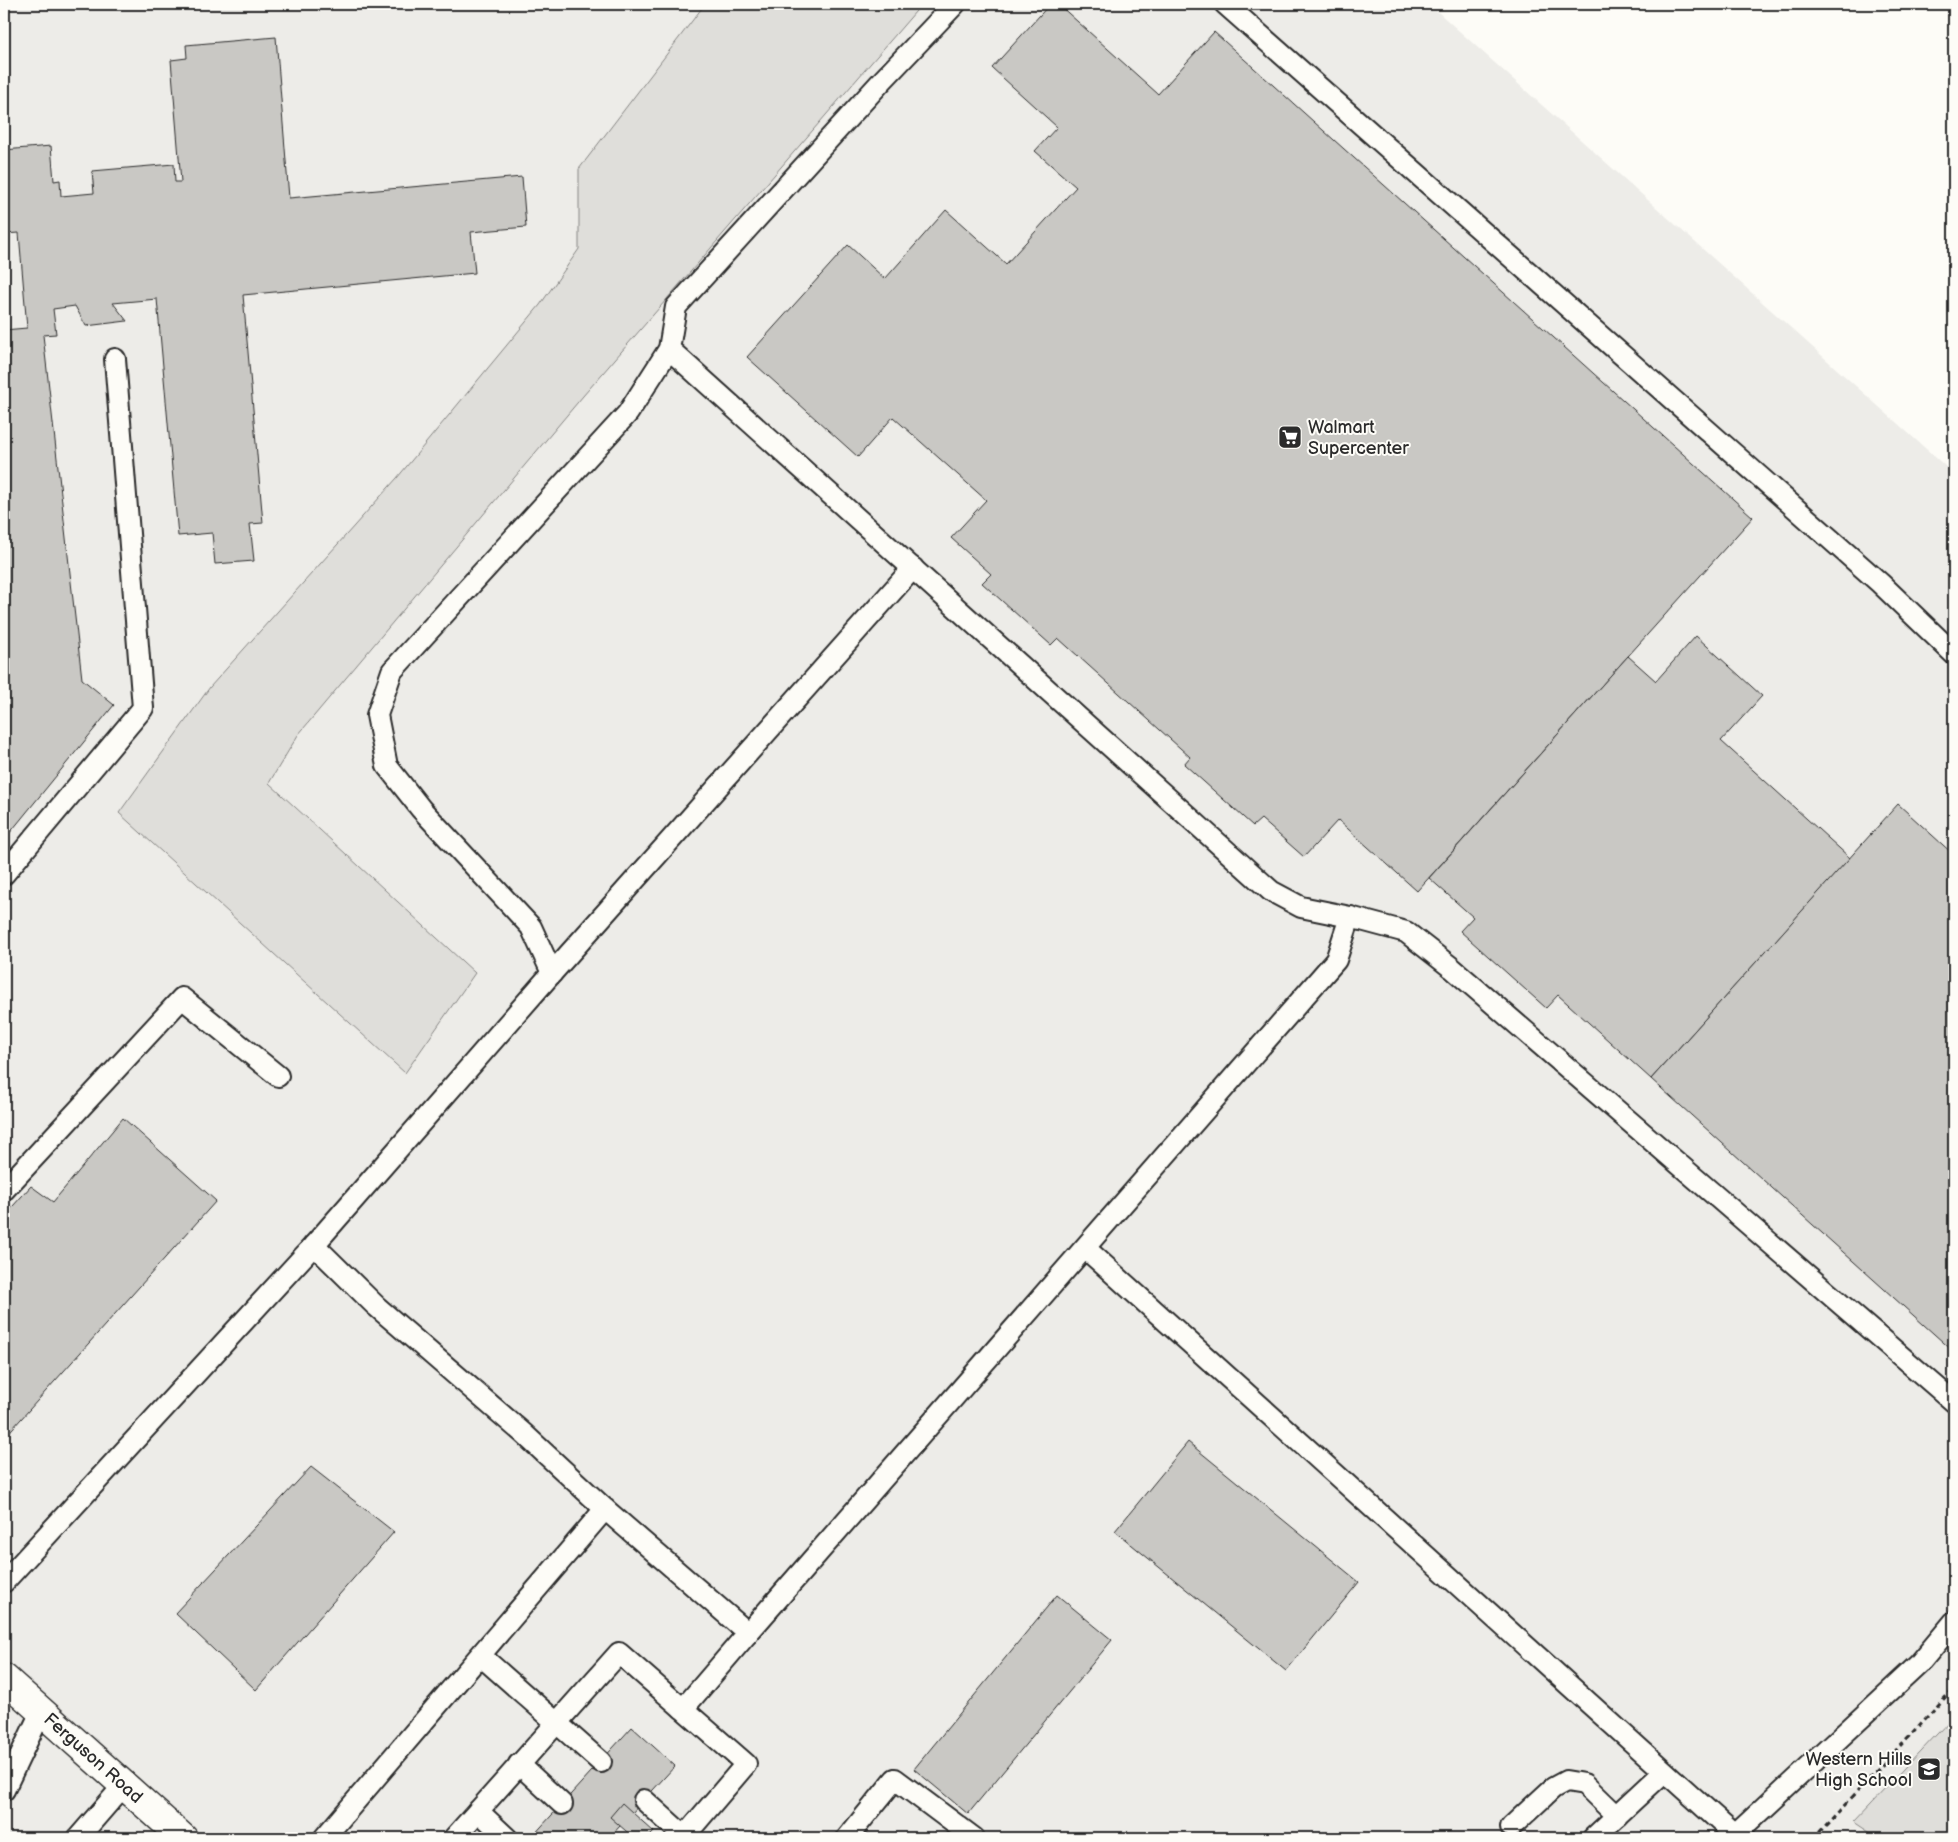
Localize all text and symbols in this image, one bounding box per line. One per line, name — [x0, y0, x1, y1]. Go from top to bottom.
place label: Walmart Supercenter — [1308, 417, 1409, 459]
supermarket icon: Walmart Supercenter — [1277, 424, 1303, 450]
street label: Ferguson Road — [40, 1708, 147, 1808]
place label: Western Hills High School — [1806, 1749, 1912, 1791]
school or university icon: Western Hills High School — [1916, 1756, 1942, 1782]

